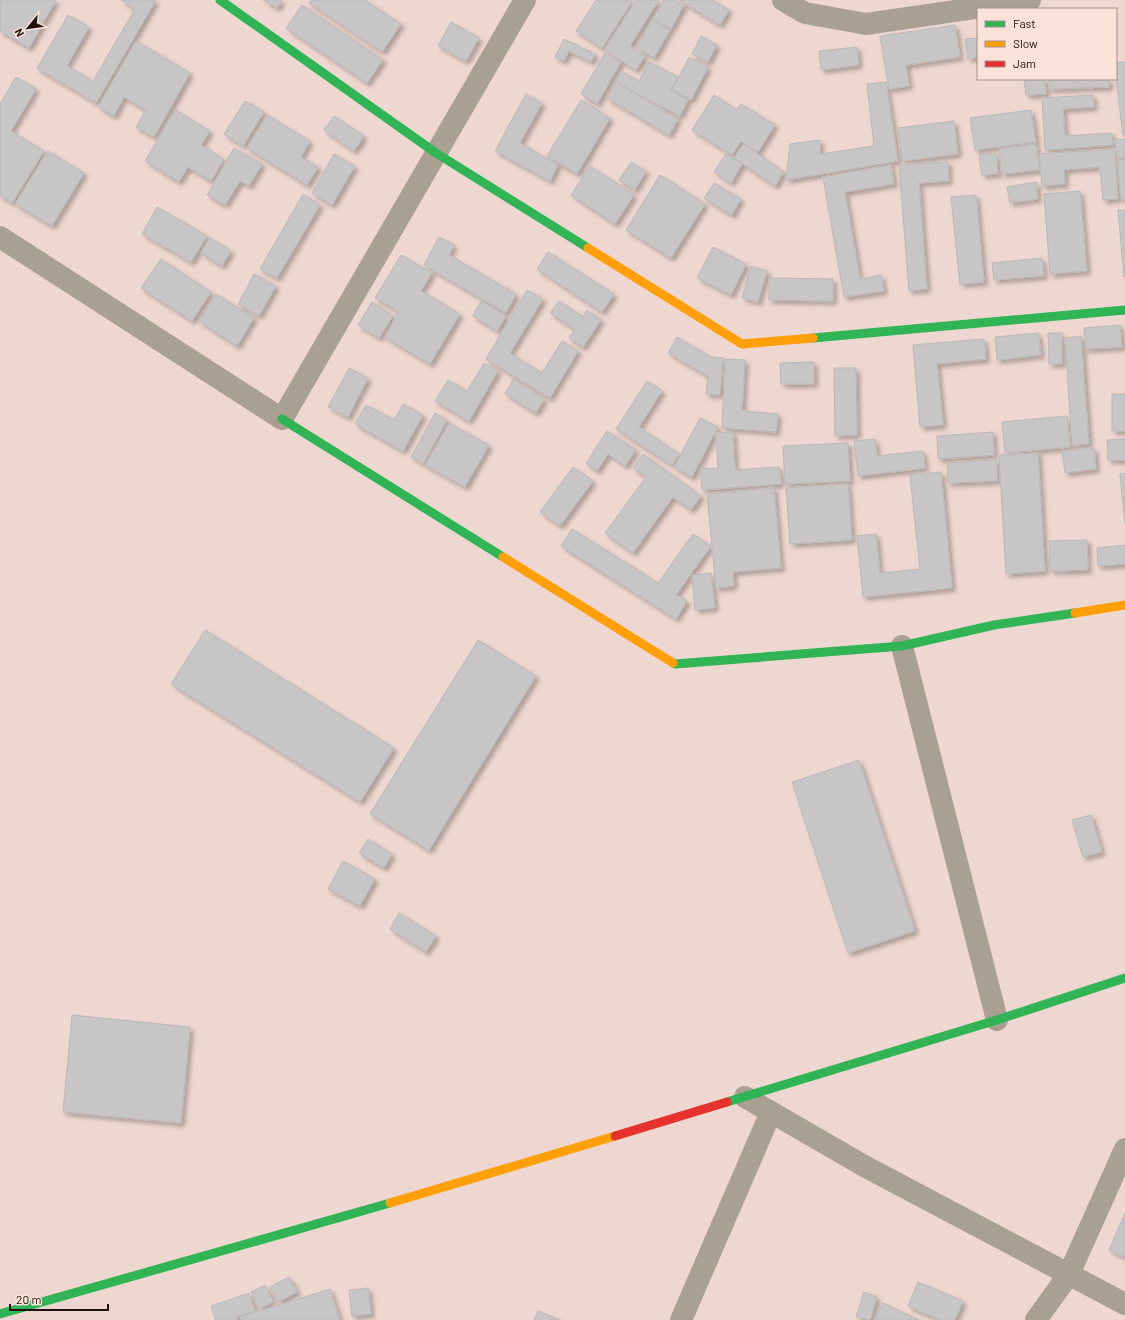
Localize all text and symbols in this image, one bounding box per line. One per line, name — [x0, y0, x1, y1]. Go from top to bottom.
north arrow — [8, 8, 48, 48]
legend — [977, 8, 1117, 80]
text: Fast — [1013, 16, 1036, 30]
text: N — [11, 27, 26, 39]
text: Slow — [1013, 36, 1038, 50]
text: Jam — [1013, 56, 1036, 70]
scale bar — [10, 1286, 108, 1312]
text: 20 m — [16, 1292, 42, 1306]

